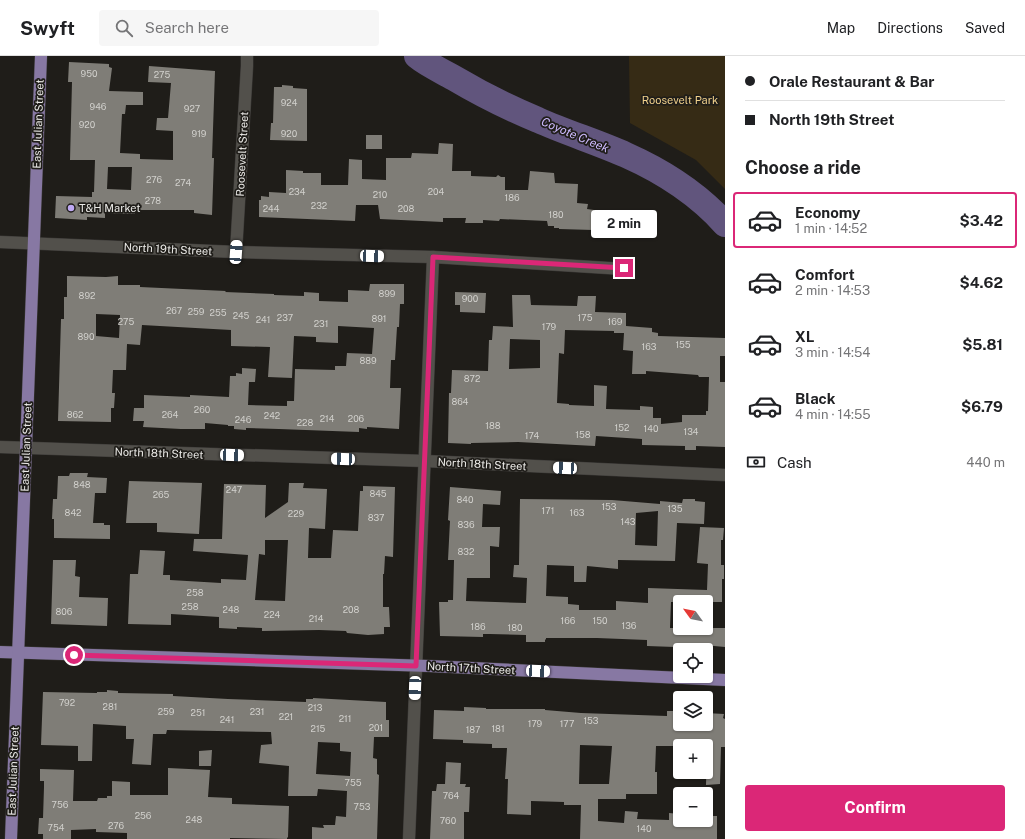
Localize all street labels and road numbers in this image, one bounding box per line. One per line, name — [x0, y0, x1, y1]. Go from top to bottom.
street label: East Julian Street — [30, 79, 46, 169]
street label: Roosevelt Street — [234, 111, 250, 197]
street label: North 19th Street — [123, 241, 213, 257]
street label: East Julian Street — [18, 402, 34, 492]
street label: North 18th Street — [114, 445, 204, 461]
street label: North 18th Street — [437, 456, 527, 472]
street label: North 17th Street — [427, 660, 515, 676]
street label: East Julian Street — [5, 726, 21, 816]

